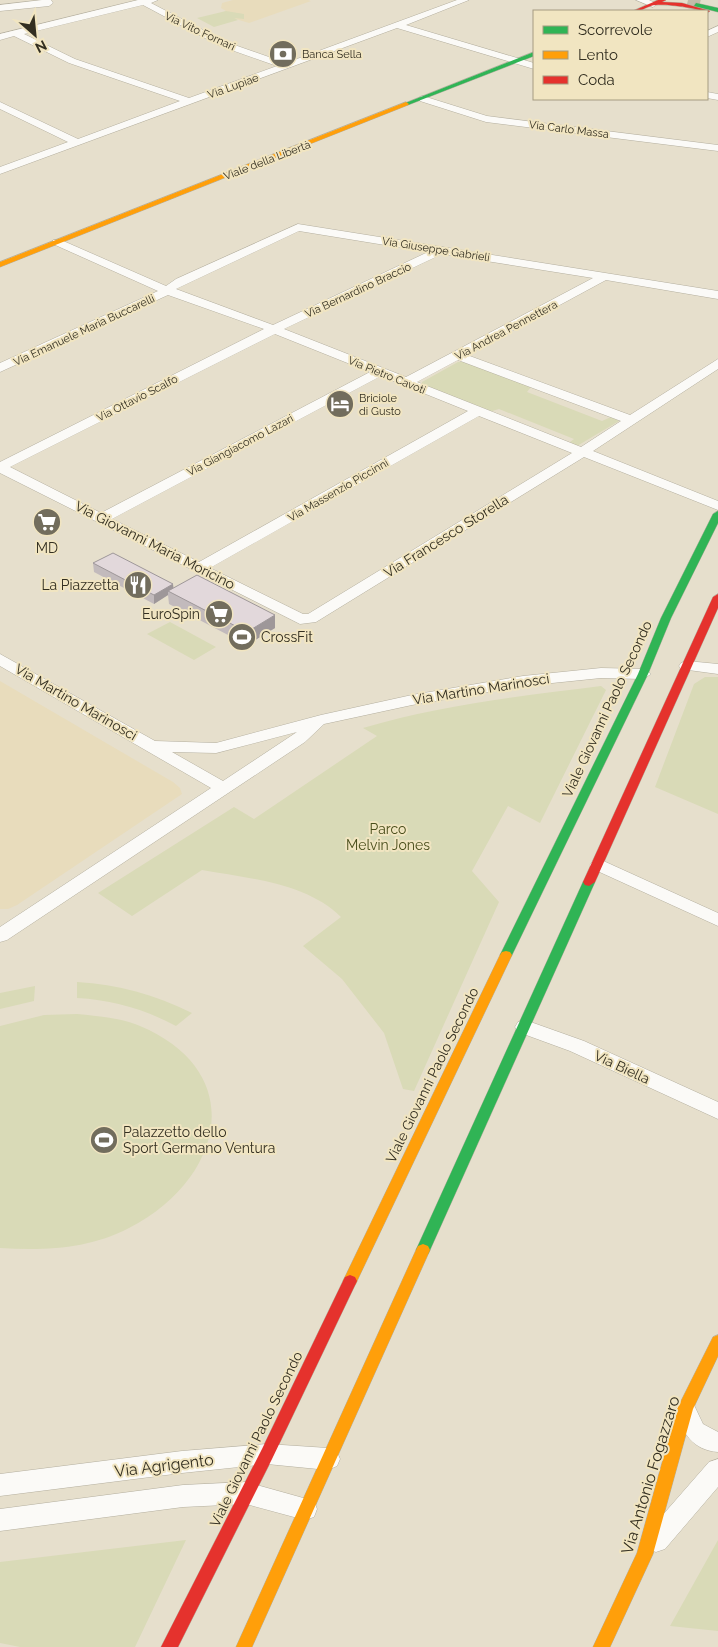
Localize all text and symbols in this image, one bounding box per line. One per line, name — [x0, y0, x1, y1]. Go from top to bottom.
street label: Via Vito Fornari — [162, 9, 237, 53]
north arrow — [10, 10, 60, 60]
legend — [533, 10, 708, 100]
text: Scorrevole — [578, 21, 653, 39]
text: N — [33, 37, 49, 56]
bank icon: Banca Sella — [268, 39, 298, 69]
text: Lento — [578, 46, 618, 64]
place label: Banca Sella — [302, 48, 362, 61]
street label: Via Lupiae — [206, 71, 261, 102]
text: Coda — [578, 71, 615, 89]
street label: Via Carlo Massa — [528, 118, 610, 141]
street label: Viale della Libertà — [222, 138, 312, 183]
street label: Via Giuseppe Gabrieli — [381, 235, 491, 264]
street label: Via Bernardino Braccio — [303, 260, 414, 321]
street label: Via Emanuele Maria Buccarelli — [12, 292, 157, 369]
street label: Via Andrea Pennettera — [453, 298, 560, 363]
street label: Via Pietro Cavoti — [346, 354, 428, 397]
street label: Via Ottavio Scalfo — [94, 372, 180, 425]
hotel icon: Briciole di Gusto — [325, 389, 355, 419]
place label: Briciole di Gusto — [359, 392, 401, 418]
street label: Via Giangiacomo Lazari — [185, 412, 296, 479]
street label: Via Massenzio Piccinni — [286, 456, 391, 525]
street label: Via Francesco Storella — [381, 491, 511, 581]
street label: Via Giovanni Maria Moricino — [72, 498, 238, 592]
supermarket icon: MD — [32, 507, 62, 537]
place label: MD — [36, 540, 58, 556]
restaurant icon: La Piazzetta — [123, 570, 153, 600]
place label: La Piazzetta — [41, 577, 119, 593]
supermarket icon: EuroSpin — [204, 599, 234, 629]
place label: EuroSpin — [142, 606, 200, 622]
street label: Viale Giovanni Paolo Secondo — [559, 618, 655, 800]
sports icon: CrossFit — [227, 622, 257, 652]
place label: CrossFit — [261, 629, 313, 645]
street label: Via Martino Marinosci — [12, 661, 140, 743]
street label: Via Martino Marinosci — [412, 670, 550, 708]
park label: Parco Melvin Jones — [346, 821, 430, 853]
street label: Viale Giovanni Paolo Secondo — [383, 985, 481, 1165]
street label: Via Biella — [592, 1047, 652, 1087]
place label: Palazzetto dello Sport Germano Ventura — [123, 1124, 275, 1156]
sports icon: Palazzetto dello Sport Germano Ventura — [89, 1125, 119, 1155]
street label: Viale Giovanni Paolo Secondo — [207, 1349, 305, 1529]
street label: Via Antonio Fogazzaro — [617, 1394, 684, 1556]
street label: Via Agrigento — [114, 1450, 215, 1481]

